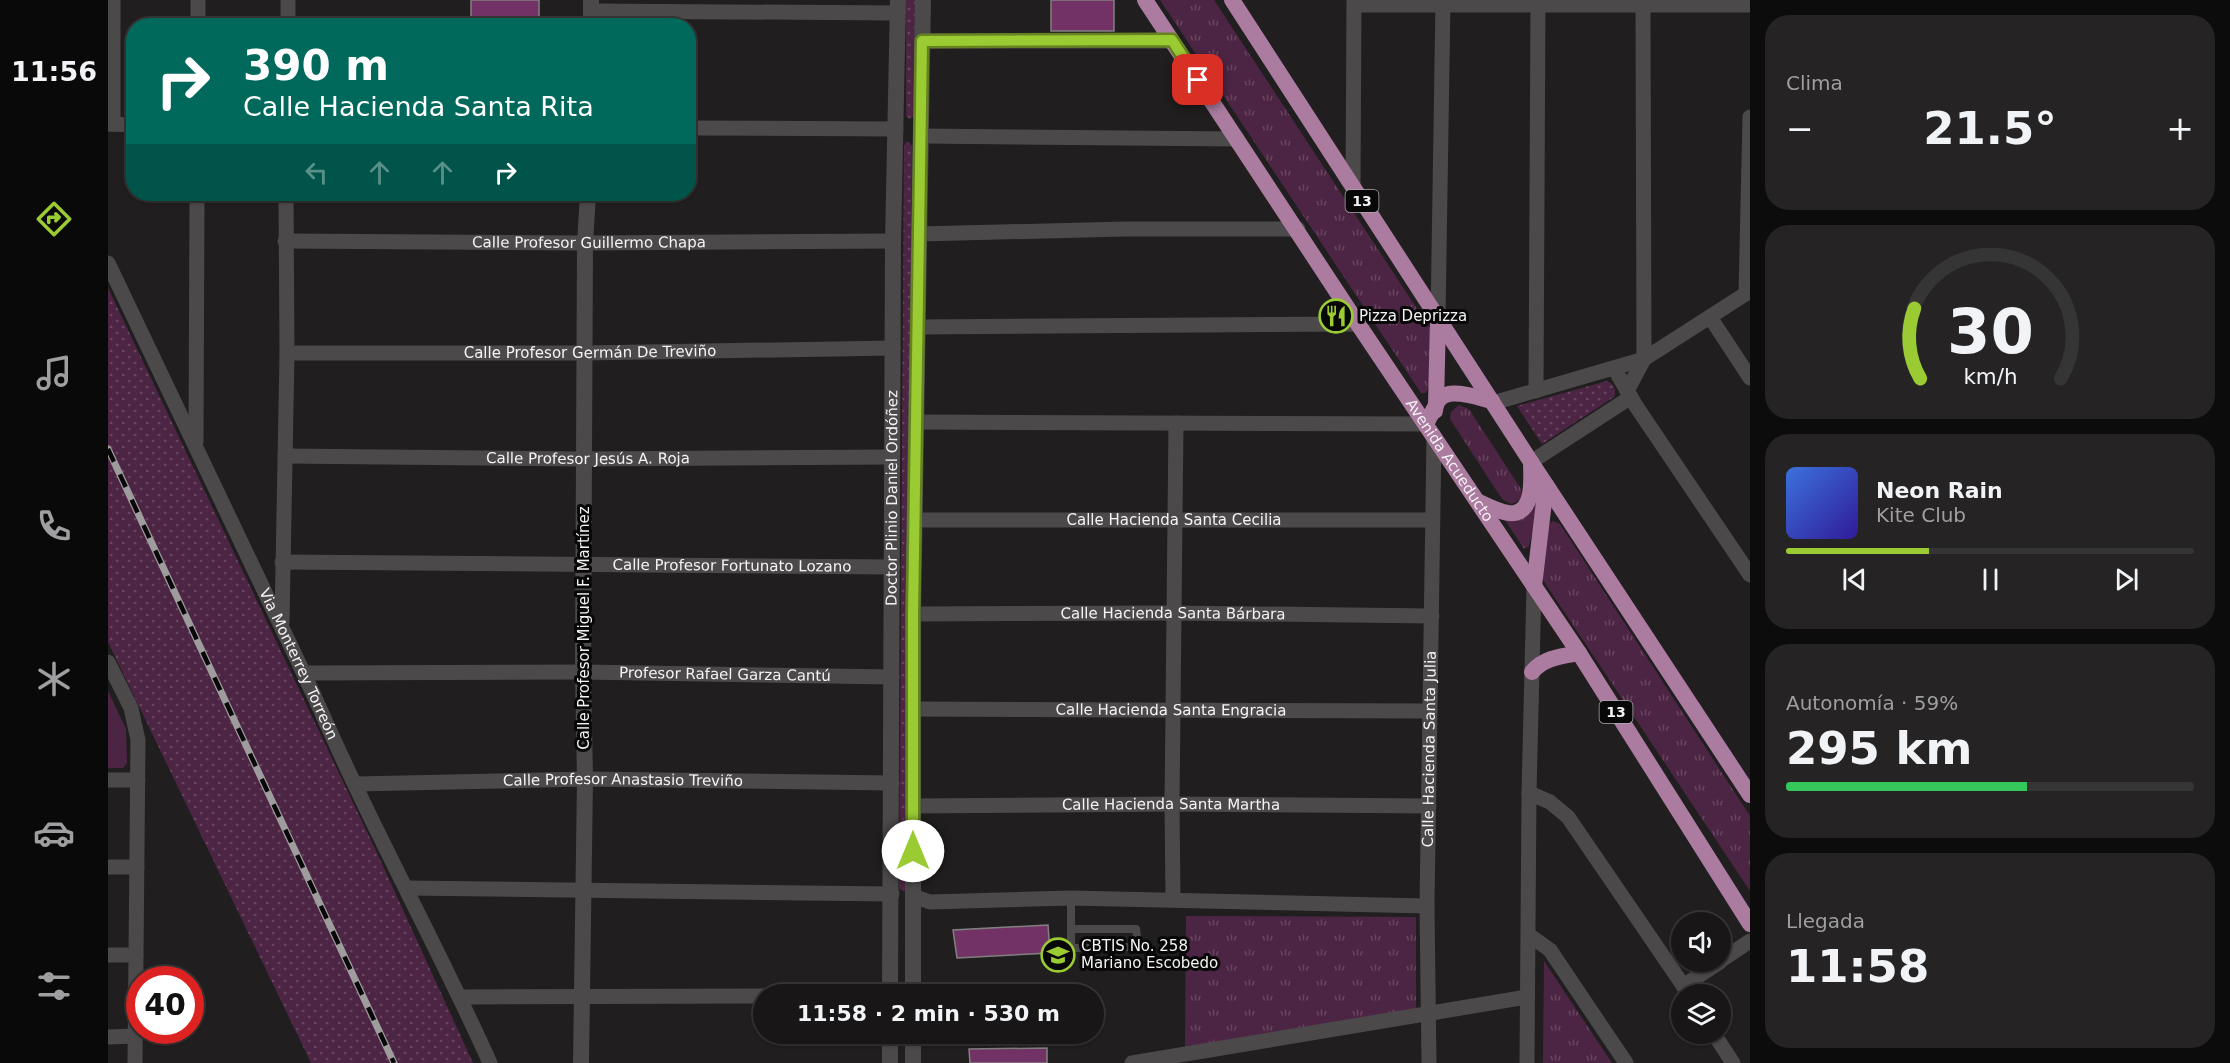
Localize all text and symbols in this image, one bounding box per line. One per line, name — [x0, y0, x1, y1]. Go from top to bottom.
text: 390 m — [243, 41, 389, 90]
icon: right — [144, 42, 222, 120]
pin — [1172, 54, 1223, 105]
text: 11:56 — [11, 56, 97, 87]
icon: arrive — [1181, 63, 1214, 96]
text: Clima — [1786, 71, 1843, 95]
text: Calle Hacienda Santa Rita — [243, 91, 594, 122]
text: 21.5° — [1923, 102, 2057, 155]
text: − — [1786, 109, 1814, 148]
text: + — [2166, 109, 2194, 148]
icon: left — [300, 156, 333, 189]
icon: ahead — [363, 156, 396, 189]
icon: ahead — [426, 156, 459, 189]
icon: right — [489, 156, 522, 189]
road number: 13 — [1346, 190, 1378, 212]
icon: directions — [33, 198, 75, 240]
street label: Calle Profesor Guillermo Chapa — [472, 233, 706, 252]
text: 30 — [1947, 295, 2033, 368]
restaurant icon: Pizza Deprizza — [1318, 298, 1354, 334]
place label: Pizza Deprizza — [1359, 307, 1467, 325]
street label: Calle Profesor Germán De Treviño — [464, 342, 716, 362]
icon: music — [33, 352, 75, 394]
text: km/h — [1963, 364, 2017, 389]
street label: Doctor Plinio Daniel Ordóñez — [883, 390, 901, 606]
street label: Avenida Acueducto — [1402, 396, 1497, 525]
street label: Calle Profesor Jesús A. Roja — [486, 449, 690, 468]
text: Neon Rain — [1876, 478, 2003, 503]
text: Kite Club — [1876, 503, 1966, 527]
icon: phone — [33, 505, 75, 547]
street label: Calle Profesor Miguel F. Martínez — [575, 506, 593, 750]
street label: Calle Hacienda Santa Cecilia — [1066, 511, 1282, 529]
street label: Calle Profesor Fortunato Lozano — [612, 556, 851, 576]
icon: previous — [1838, 563, 1871, 596]
icon: pause — [1974, 563, 2007, 596]
icon: next — [2110, 563, 2143, 596]
street label: Via Monterrey Torreón — [255, 585, 342, 742]
street label: Calle Hacienda Santa Bárbara — [1060, 604, 1286, 623]
street label: Calle Hacienda Santa Julia — [1419, 650, 1440, 848]
icon: climate — [33, 658, 75, 700]
street label: Profesor Rafael Garza Cantú — [619, 664, 831, 685]
text: Autonomía · 59% — [1786, 691, 1958, 715]
street label: Calle Hacienda Santa Engracia — [1056, 701, 1286, 719]
road number: 13 — [1600, 701, 1632, 723]
text: 295 km — [1786, 722, 1972, 775]
street label: Calle Profesor Anastasio Treviño — [503, 770, 743, 790]
street label: Calle Hacienda Santa Martha — [1062, 795, 1280, 814]
icon: car — [33, 812, 75, 854]
position arrow — [881, 819, 945, 883]
text: Llegada — [1786, 909, 1865, 933]
map controls — [1671, 912, 1731, 1044]
button: sound — [1671, 912, 1731, 972]
school or university icon: CBTIS No. 258 Mariano Escobedo — [1040, 937, 1076, 973]
place label: CBTIS No. 258 Mariano Escobedo — [1081, 937, 1218, 972]
text: 11:58 — [1786, 940, 1929, 993]
icon: filters — [33, 965, 75, 1007]
speed limit sign: 40 — [126, 966, 204, 1044]
button: layers — [1671, 984, 1731, 1044]
text: 11:58 · 2 min · 530 m — [797, 1001, 1060, 1026]

